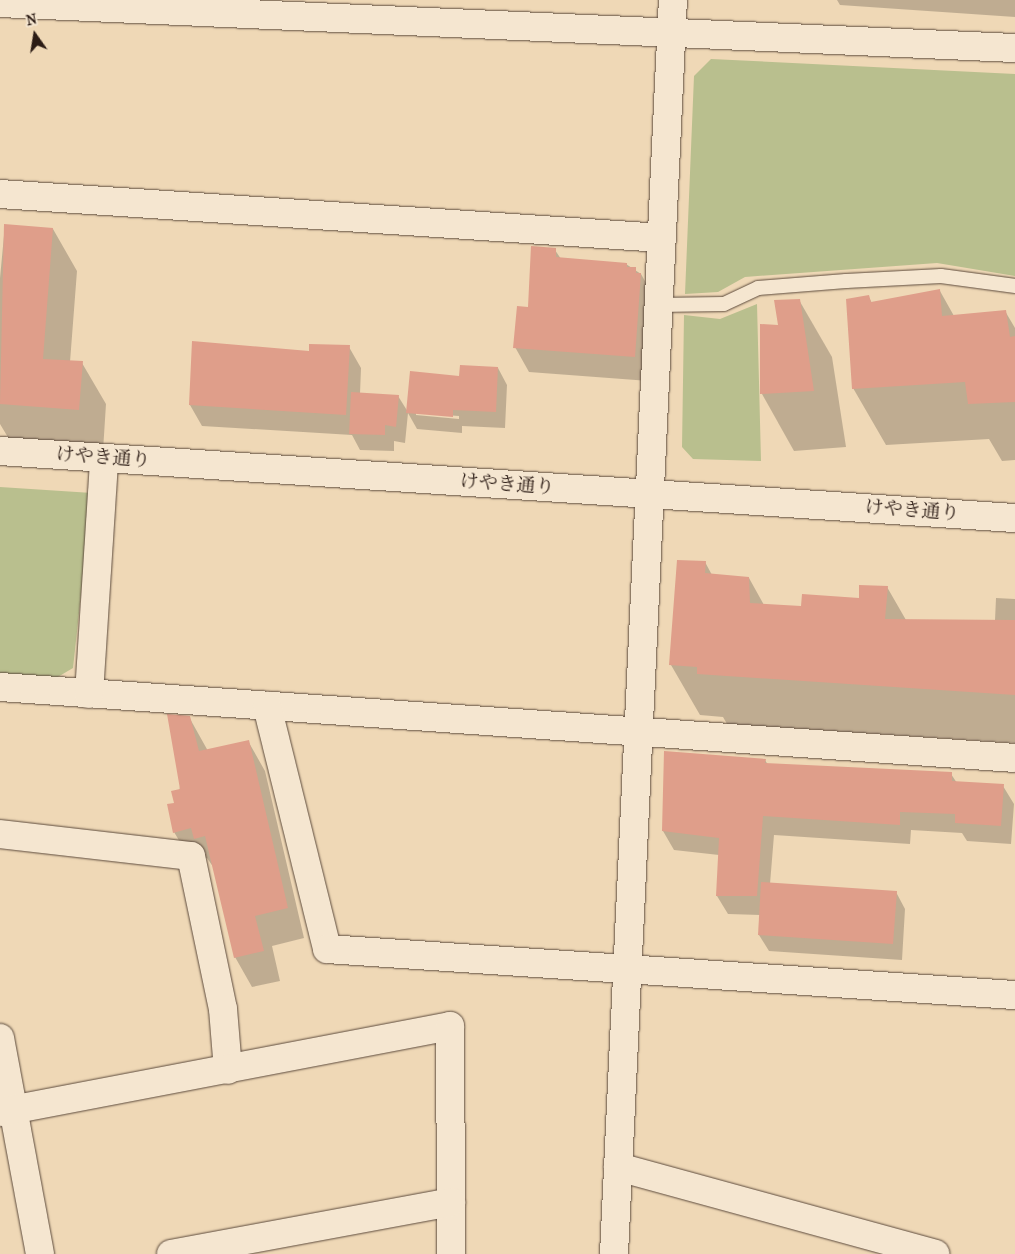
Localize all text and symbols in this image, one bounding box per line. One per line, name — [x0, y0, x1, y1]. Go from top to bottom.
north arrow — [10, 10, 60, 60]
text: N — [24, 10, 39, 29]
street label: けやき通り — [55, 443, 151, 473]
street label: けやき通り — [459, 470, 555, 500]
street label: けやき通り — [864, 496, 960, 526]

